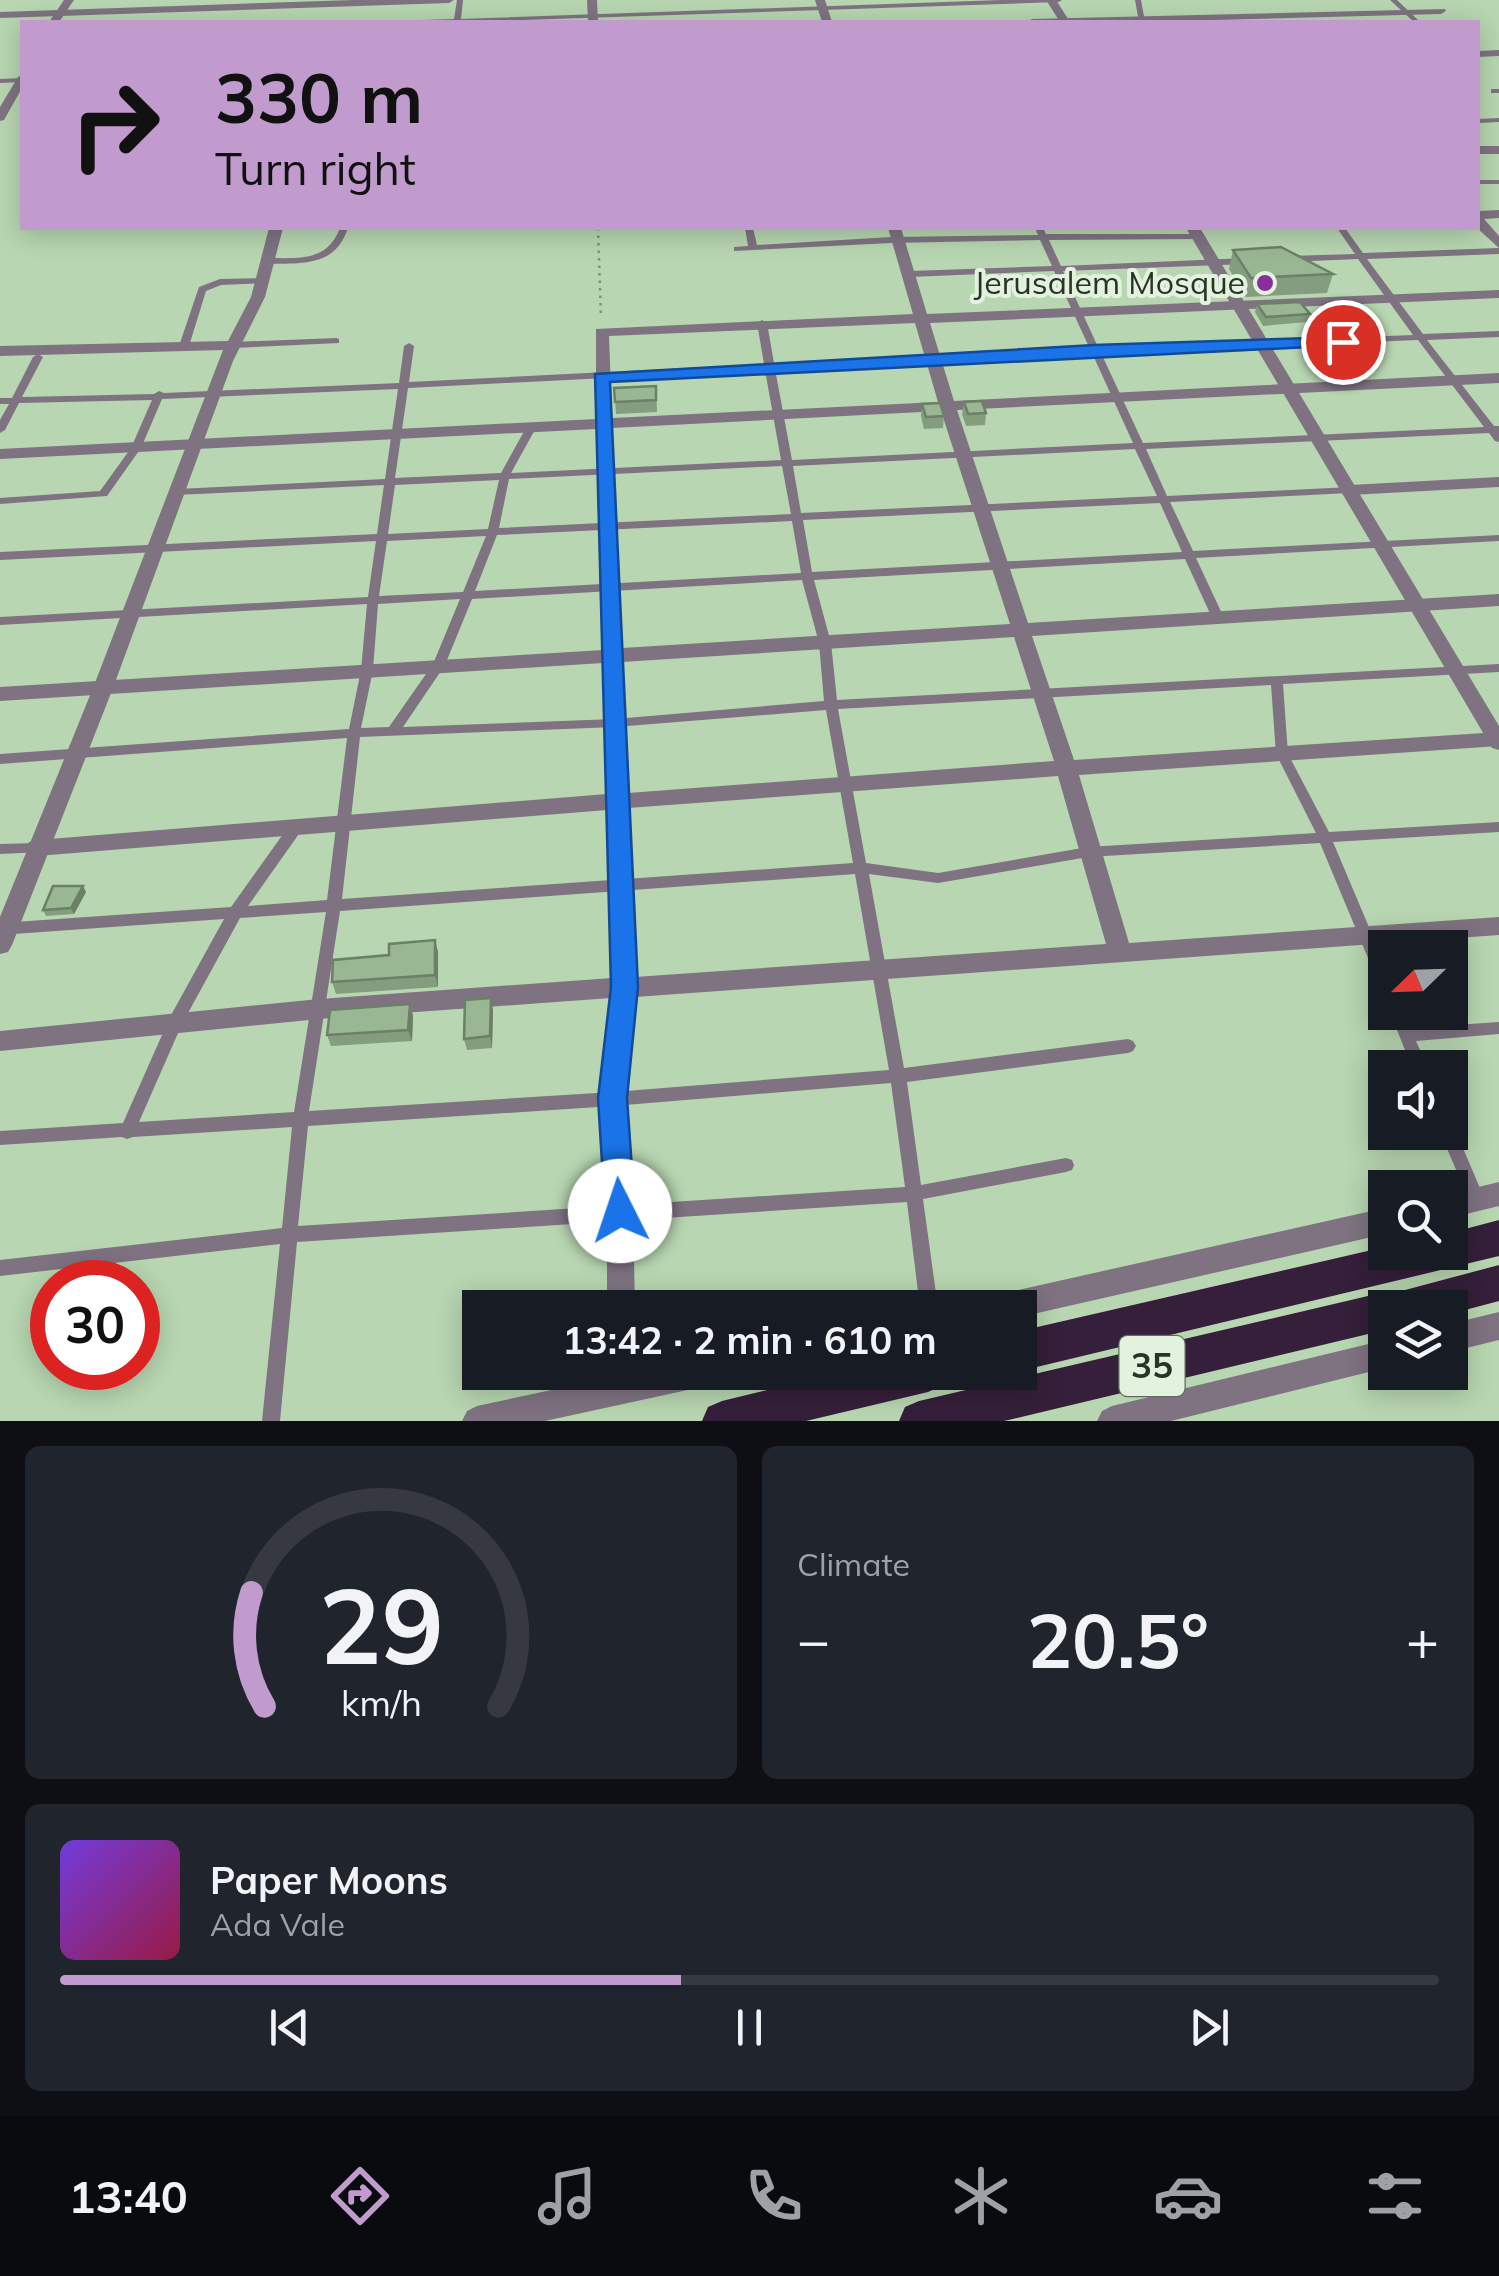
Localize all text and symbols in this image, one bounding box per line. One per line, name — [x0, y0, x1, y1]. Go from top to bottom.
text: 330 m — [215, 53, 423, 141]
icon: right — [50, 60, 180, 190]
text: Turn right — [215, 140, 416, 196]
place label: Jerusalem Mosque — [974, 262, 1245, 302]
marker: Jerusalem Mosque — [1254, 272, 1276, 294]
pin — [1301, 300, 1386, 385]
icon: arrive — [1316, 315, 1371, 370]
north arrow — [1368, 930, 1468, 1030]
map controls — [1368, 930, 1468, 1390]
button: sound — [1368, 1050, 1468, 1150]
position arrow — [568, 1159, 672, 1263]
button: search — [1368, 1170, 1468, 1270]
speed limit sign: 30 — [30, 1260, 160, 1390]
button: layers — [1368, 1290, 1468, 1390]
text: 13:42 · 2 min · 610 m — [562, 1316, 937, 1364]
road number: 35 — [1120, 1336, 1184, 1396]
text: Climate — [797, 1544, 910, 1584]
text: 29 — [319, 1559, 443, 1690]
text: 20.5° — [1027, 1593, 1209, 1687]
text: − — [797, 1605, 830, 1674]
text: + — [1406, 1605, 1439, 1674]
text: km/h — [341, 1680, 421, 1725]
text: Paper Moons — [210, 1856, 448, 1904]
text: Ada Vale — [210, 1904, 345, 1944]
icon: previous — [262, 2000, 317, 2055]
icon: pause — [722, 2000, 777, 2055]
icon: next — [1182, 2000, 1237, 2055]
icon: directions — [325, 2161, 395, 2231]
icon: music — [532, 2161, 602, 2231]
icon: phone — [739, 2161, 809, 2231]
icon: climate — [946, 2161, 1016, 2231]
icon: car — [1153, 2161, 1223, 2231]
icon: filters — [1360, 2161, 1430, 2231]
text: 13:40 — [69, 2168, 188, 2224]

